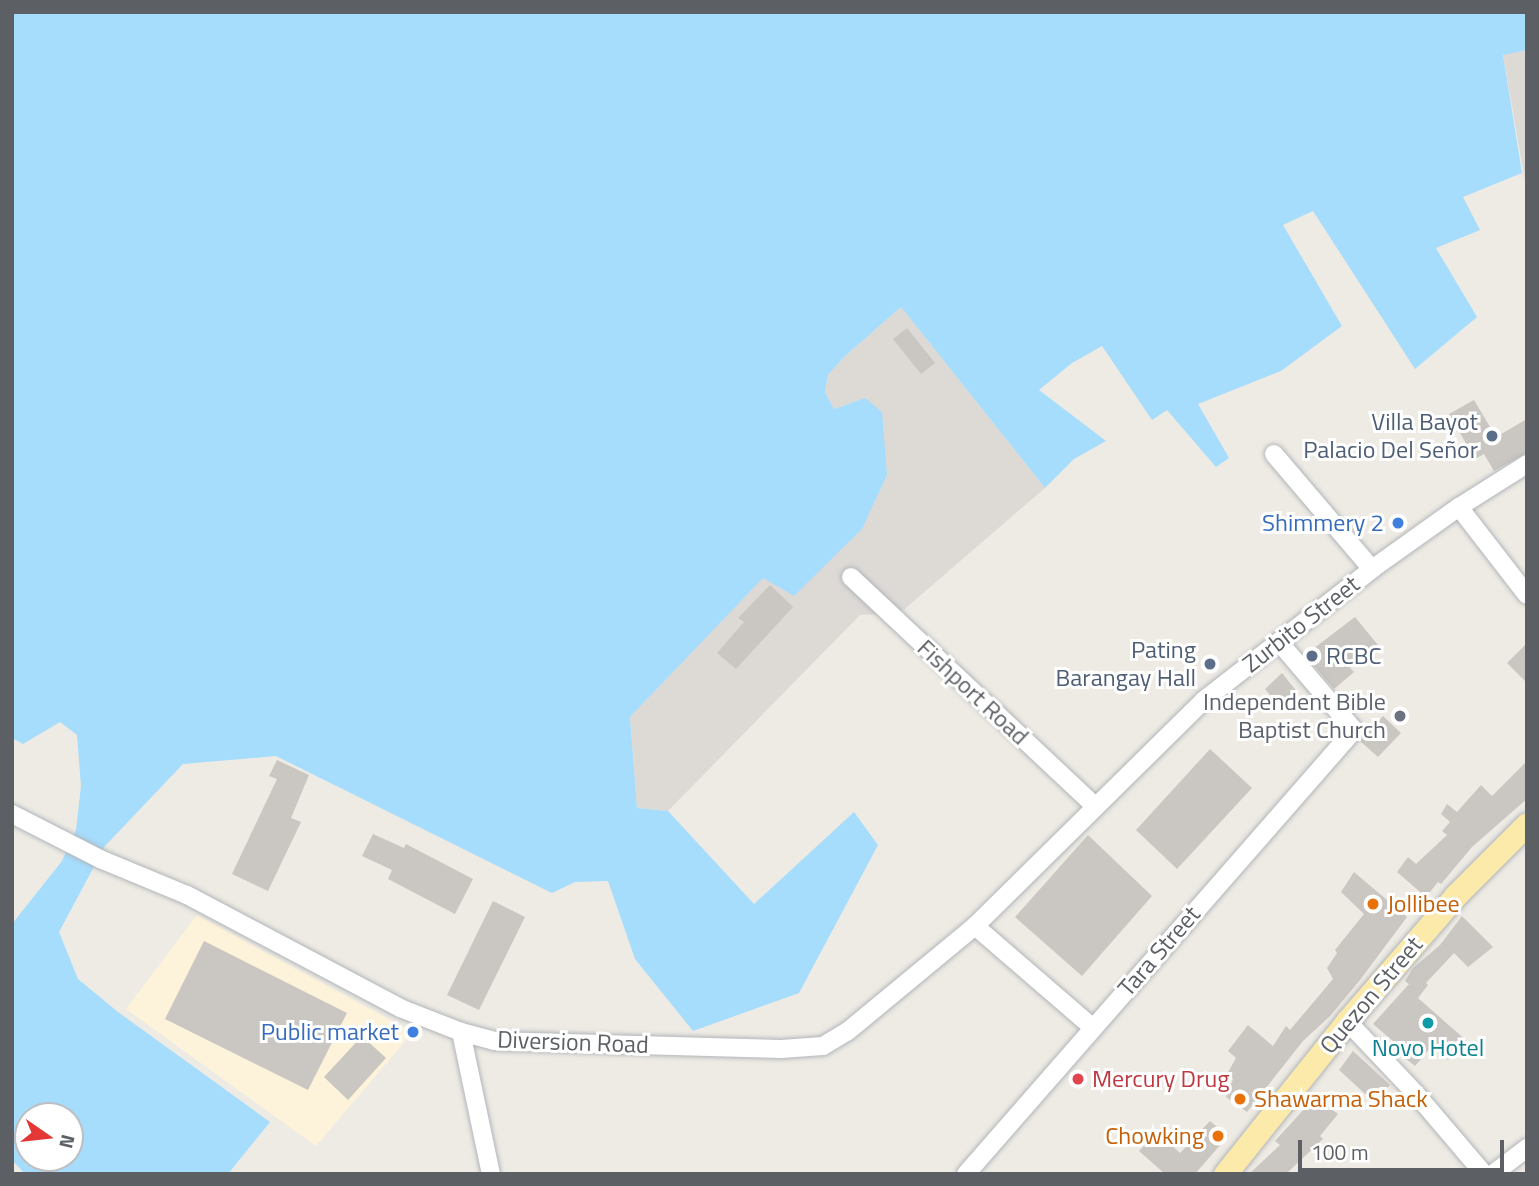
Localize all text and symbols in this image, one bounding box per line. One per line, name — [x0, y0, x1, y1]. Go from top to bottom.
place label: Villa Bayot Palacio Del Señor — [1303, 408, 1478, 464]
marker: Villa Bayot Palacio Del Señor — [1484, 428, 1500, 444]
place label: Shimmery 2 — [1262, 509, 1384, 537]
marker: Shimmery 2 — [1390, 515, 1406, 531]
street label: Zurbito Street — [1237, 570, 1365, 678]
street label: Fishport Road — [912, 633, 1034, 751]
place label: Pating Barangay Hall — [1056, 636, 1196, 692]
place label: RCBC — [1326, 642, 1382, 670]
marker: RCBC — [1304, 648, 1320, 664]
marker: Pating Barangay Hall — [1202, 656, 1218, 672]
place label: Independent Bible Baptist Church — [1203, 688, 1386, 744]
marker: Independent Bible Baptist Church — [1392, 708, 1408, 724]
place label: Jollibee — [1387, 890, 1460, 918]
marker: Jollibee — [1365, 896, 1381, 912]
street label: Tara Street — [1112, 900, 1206, 1002]
street label: Quezon Street — [1314, 930, 1428, 1060]
marker: Novo Hotel — [1420, 1015, 1436, 1031]
place label: Public market — [261, 1018, 399, 1046]
marker: Public market — [405, 1024, 421, 1040]
street label: Diversion Road — [497, 1025, 649, 1059]
place label: Novo Hotel — [1372, 1034, 1484, 1062]
place label: Mercury Drug — [1092, 1065, 1229, 1093]
marker: Mercury Drug — [1070, 1071, 1086, 1087]
place label: Shawarma Shack — [1254, 1085, 1428, 1113]
marker: Shawarma Shack — [1232, 1091, 1248, 1107]
north arrow — [14, 1102, 84, 1172]
place label: Chowking — [1105, 1122, 1204, 1150]
scale bar — [1301, 1126, 1508, 1170]
marker: Chowking — [1210, 1128, 1226, 1144]
text: N — [52, 1132, 84, 1152]
text: 100 m — [1311, 1136, 1368, 1168]

